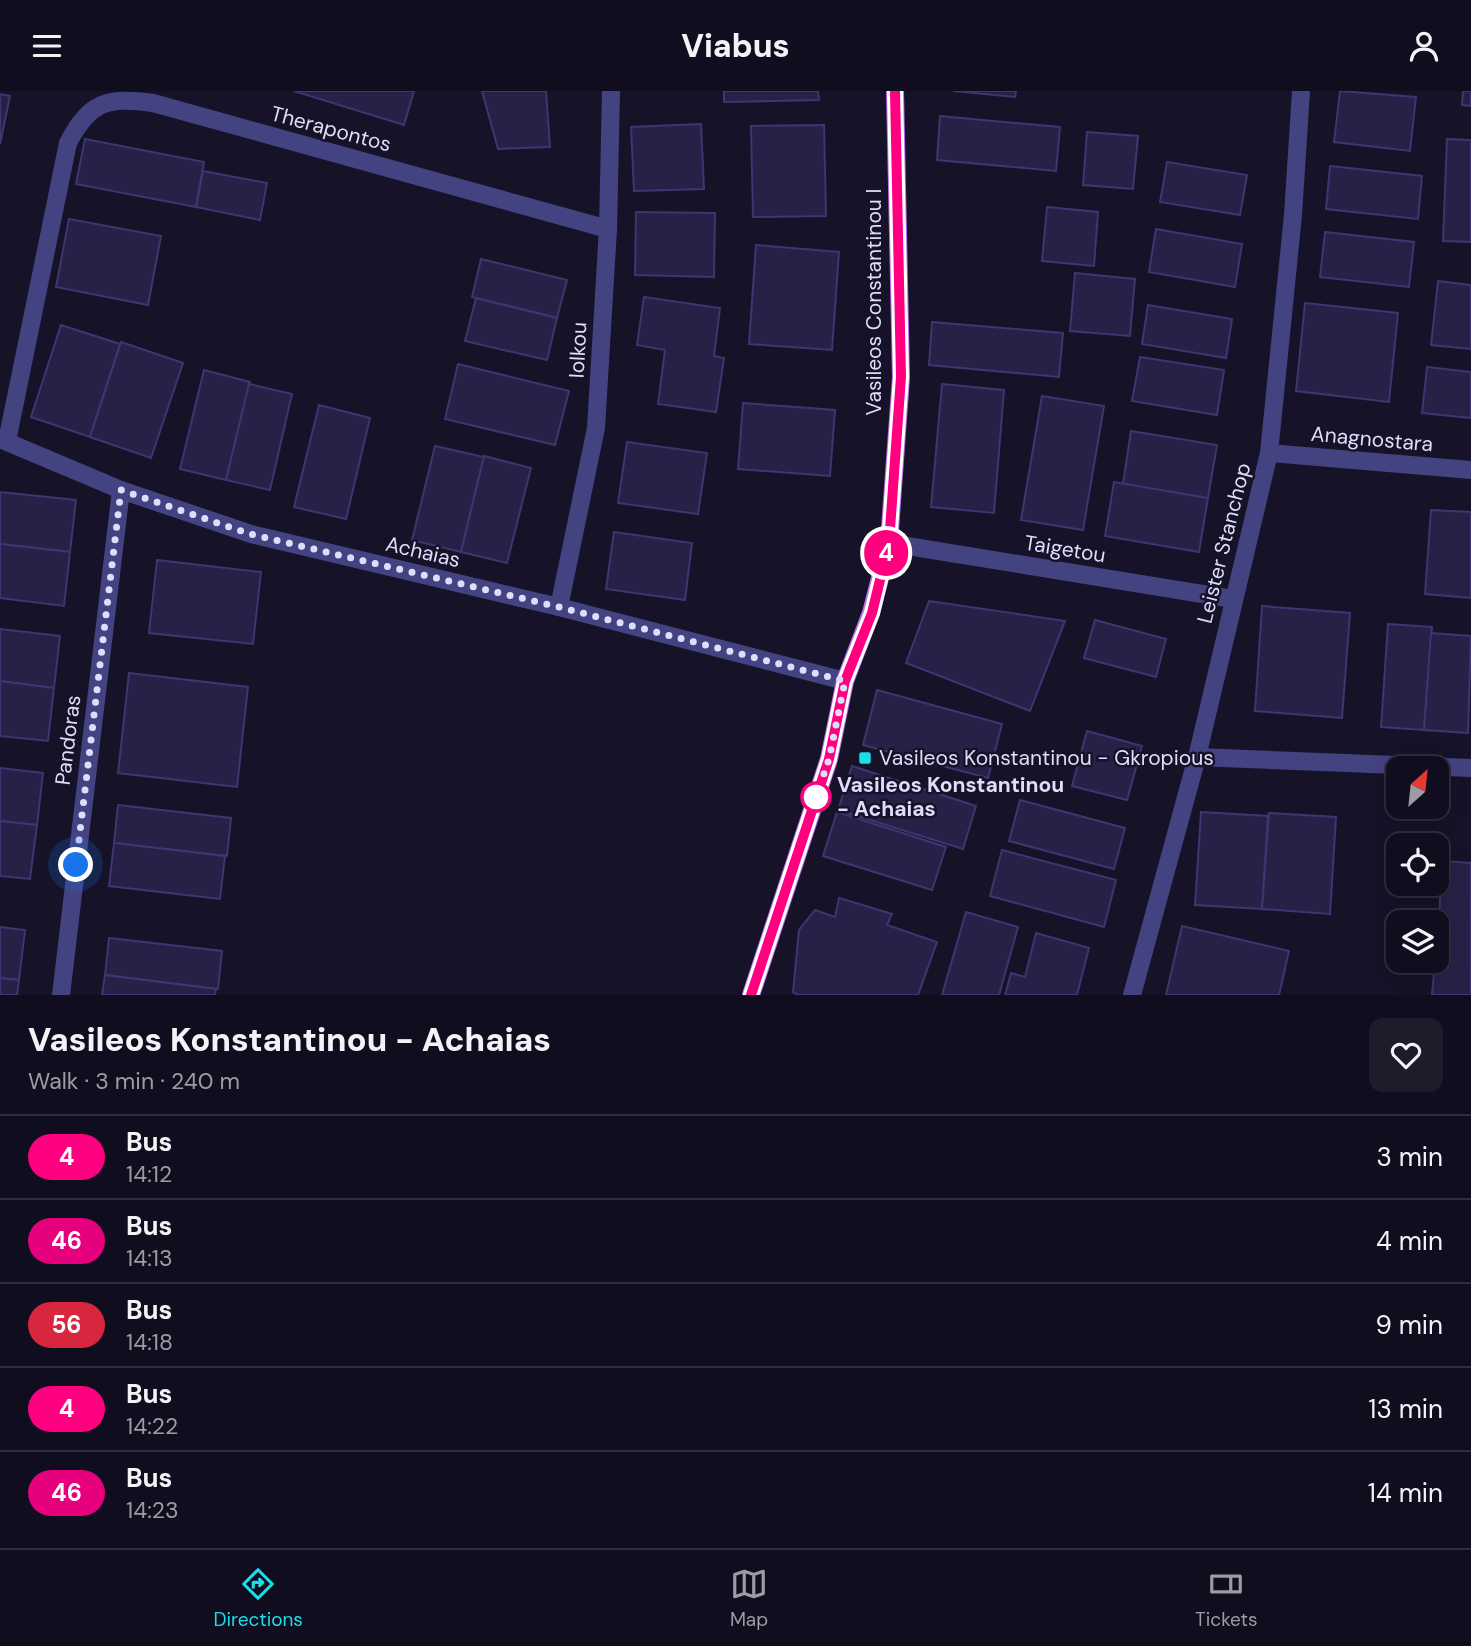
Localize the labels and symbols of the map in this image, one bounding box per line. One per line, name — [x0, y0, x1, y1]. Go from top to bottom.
street label: Therapontos — [268, 99, 394, 159]
street label: Vasileos Constantinou I — [860, 189, 888, 415]
street label: Iolkou — [563, 321, 593, 379]
street label: Anagnostara — [1310, 420, 1434, 458]
street label: Leister Stanchop — [1191, 460, 1257, 626]
street label: Taigetou — [1022, 529, 1108, 569]
street label: Achaias — [383, 530, 463, 574]
line badge: 4 — [863, 530, 909, 576]
street label: Pandoras — [49, 693, 87, 787]
place label: Vasileos Konstantinou - Gkropious — [879, 744, 1214, 772]
marker: Vasileos Konstantinou - Gkropious — [857, 750, 873, 766]
north arrow — [1386, 756, 1449, 819]
place label: Vasileos Konstantinou - Achaias — [837, 771, 1064, 823]
marker: Vasileos Konstantinou - Achaias — [801, 782, 831, 812]
your location — [58, 847, 93, 882]

